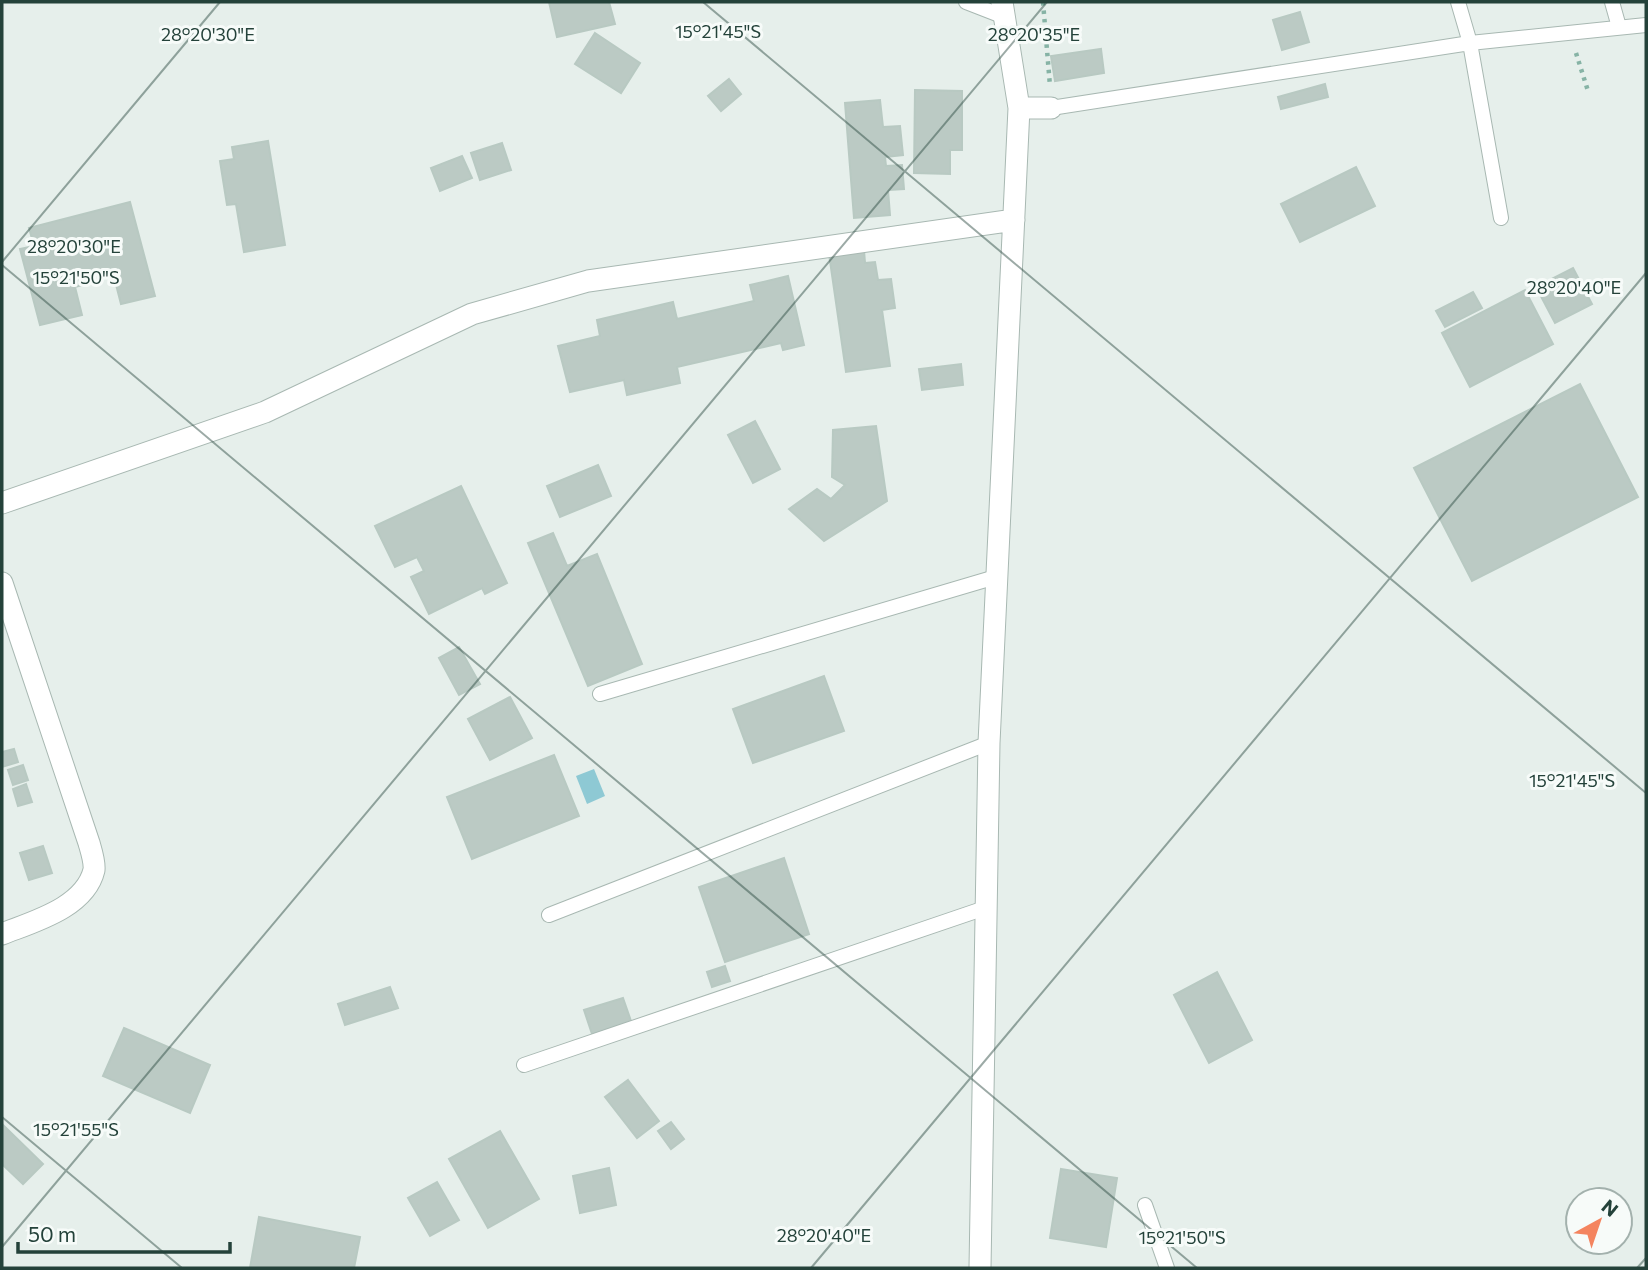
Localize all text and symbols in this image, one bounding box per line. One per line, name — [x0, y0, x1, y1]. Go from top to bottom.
text: 15°21'45"S — [675, 20, 761, 42]
text: 28°20'30"E — [161, 23, 255, 45]
text: 28°20'35"E — [988, 23, 1080, 45]
text: 28°20'30"E — [27, 235, 121, 257]
text: 15°21'50"S — [32, 266, 120, 288]
text: 28°20'40"E — [1527, 276, 1621, 298]
text: 15°21'45"S — [1529, 769, 1615, 791]
text: 15°21'55"S — [33, 1118, 119, 1140]
north arrow — [1564, 1186, 1634, 1256]
text: N — [1597, 1194, 1623, 1221]
scale bar — [18, 1210, 229, 1254]
text: 50 m — [28, 1221, 76, 1246]
text: 28°20'40"E — [777, 1224, 871, 1246]
text: 15°21'50"S — [1138, 1226, 1226, 1248]

